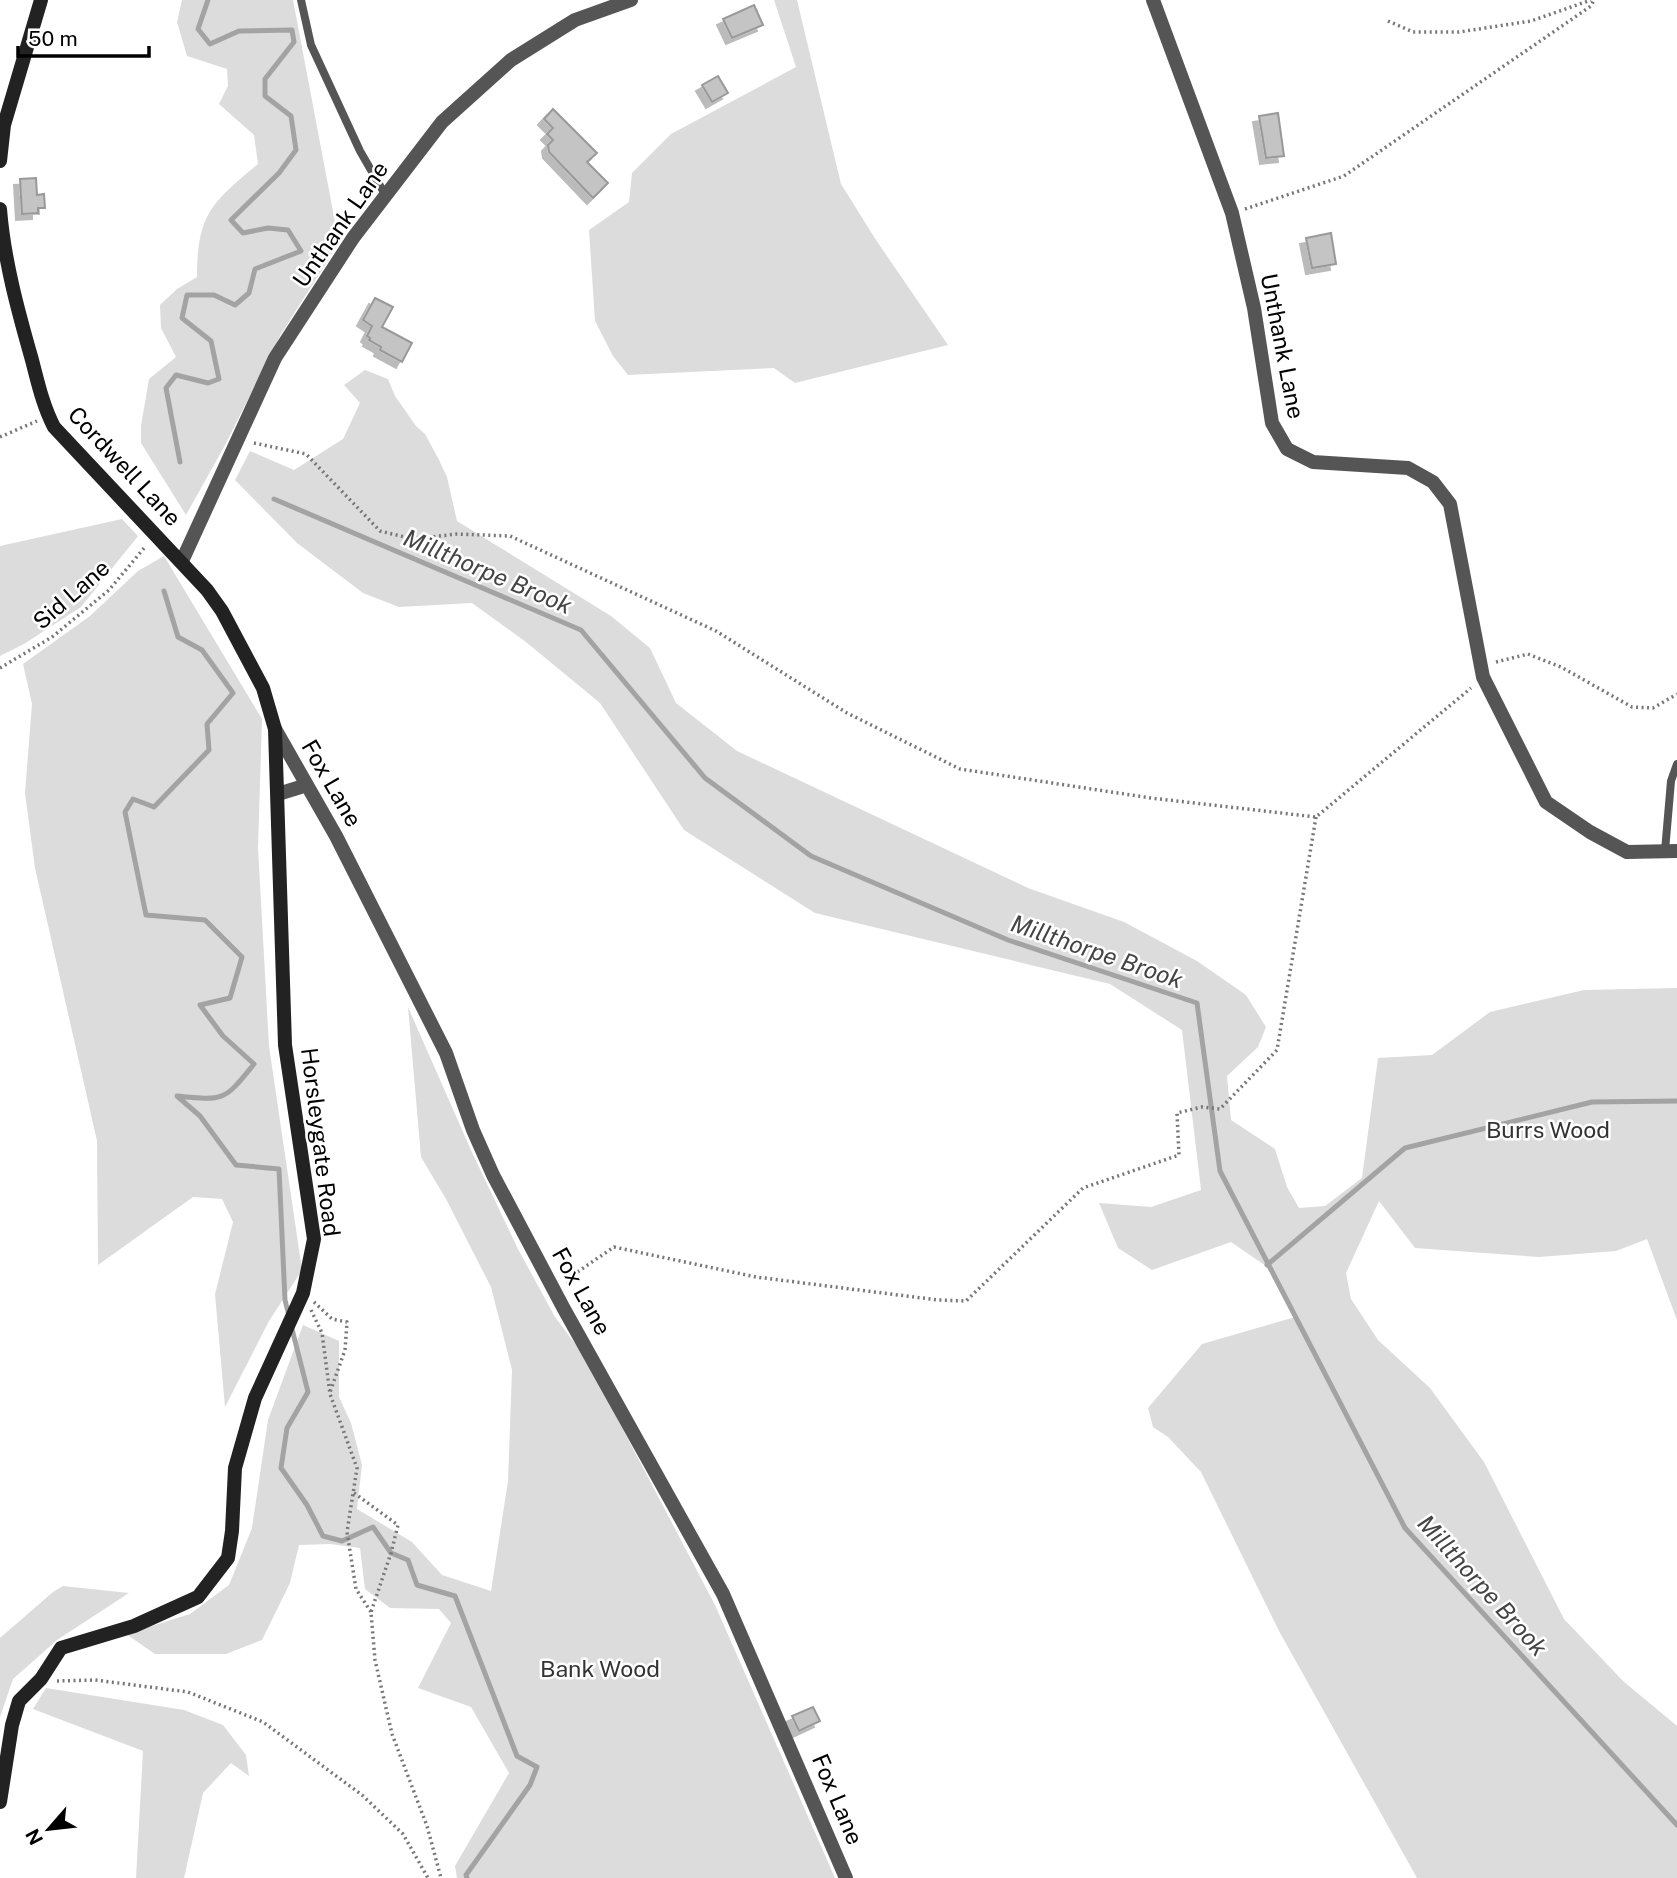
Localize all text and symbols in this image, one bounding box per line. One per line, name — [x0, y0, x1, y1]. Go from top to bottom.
scale bar — [18, 14, 149, 58]
text: 50 m — [28, 26, 78, 51]
street label: Unthank Lane — [287, 156, 393, 292]
street label: Unthank Lane — [1256, 271, 1310, 421]
street label: Cordwell Lane — [63, 401, 187, 531]
water label: Millthorpe Brook — [400, 523, 576, 619]
street label: Sid Lane — [27, 554, 115, 634]
street label: Fox Lane — [296, 735, 368, 831]
water label: Millthorpe Brook — [1007, 908, 1187, 994]
street label: Horsleygate Road — [296, 1046, 346, 1238]
park label: Burrs Wood — [1486, 1116, 1610, 1143]
street label: Fox Lane — [547, 1242, 617, 1340]
water label: Millthorpe Brook — [1412, 1509, 1554, 1661]
park label: Bank Wood — [540, 1655, 660, 1682]
street label: Fox Lane — [807, 1750, 869, 1848]
north arrow — [14, 1794, 84, 1864]
text: N — [21, 1825, 47, 1849]

